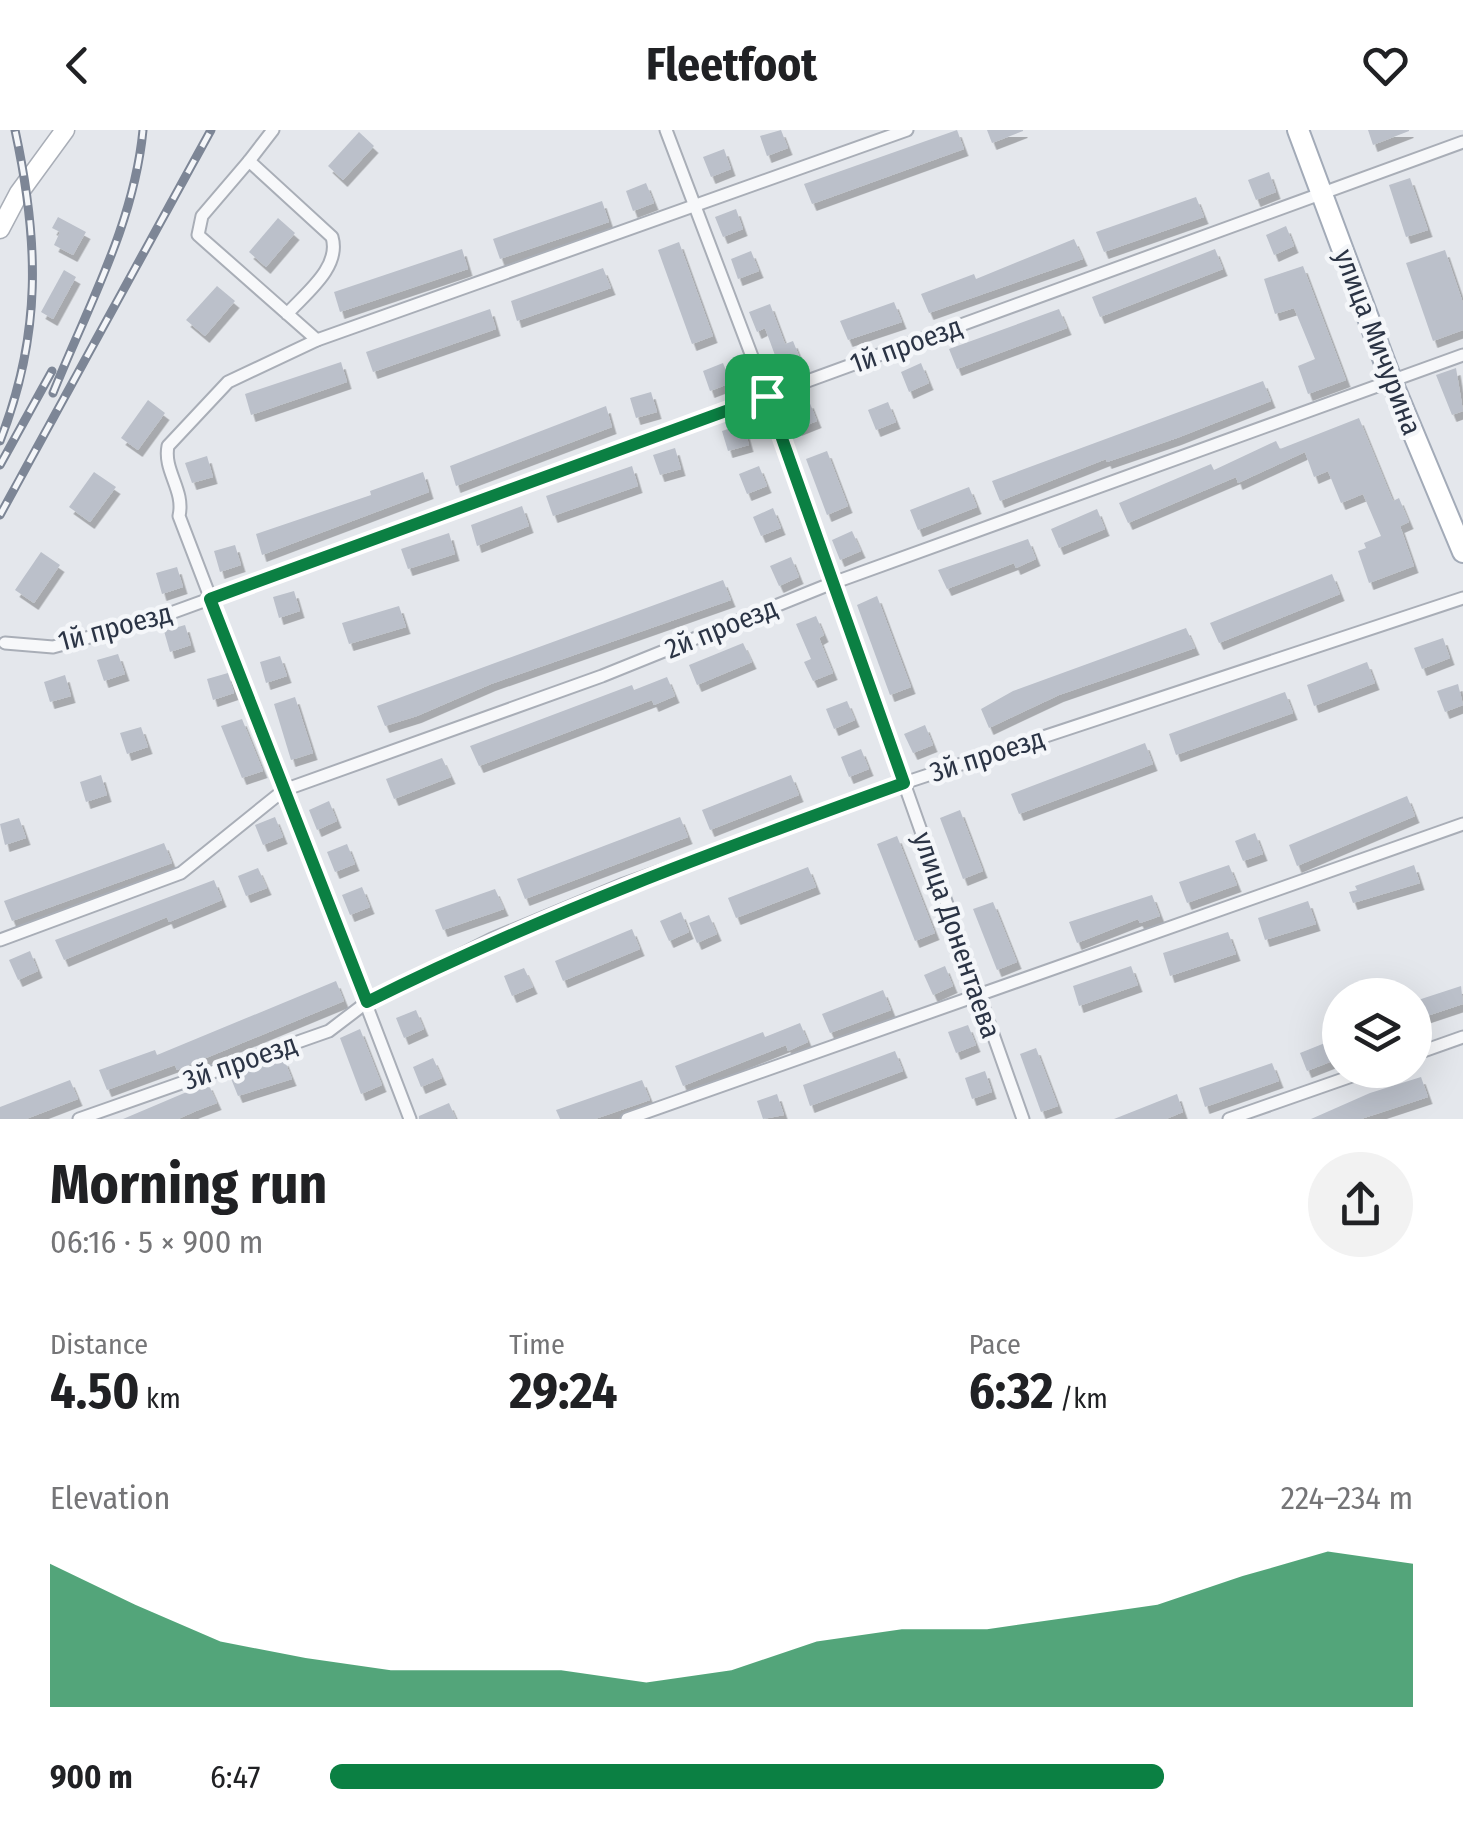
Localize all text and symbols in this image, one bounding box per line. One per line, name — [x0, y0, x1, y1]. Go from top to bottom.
icon: back — [50, 38, 105, 93]
text: Fleetfoot — [646, 38, 817, 92]
icon: heart — [1358, 38, 1413, 93]
street label: улица Мичурина — [1327, 244, 1429, 440]
street label: 1й проезд — [846, 310, 966, 380]
pin — [725, 354, 810, 439]
icon: arrive — [740, 369, 795, 424]
street label: 2й проезд — [660, 591, 782, 665]
street label: 1й проезд — [54, 596, 176, 658]
street label: 3й проезд — [926, 721, 1048, 789]
street label: улица Донентаева — [906, 827, 1008, 1043]
map controls — [1322, 978, 1432, 1088]
button: layers — [1322, 978, 1432, 1088]
street label: 3й проезд — [179, 1027, 301, 1097]
text: Morning run — [50, 1152, 327, 1218]
button: share — [1308, 1152, 1413, 1257]
text: 06:16 · 5 × 900 m — [50, 1223, 263, 1261]
text: Distance — [50, 1328, 148, 1361]
text: Time — [509, 1328, 565, 1361]
text: Pace — [969, 1328, 1021, 1361]
text: 4.50 — [50, 1361, 140, 1421]
text: 29:24 — [509, 1361, 617, 1421]
text: 6:32 — [969, 1361, 1053, 1421]
text: km — [140, 1382, 181, 1415]
text: /km — [1053, 1382, 1108, 1415]
text: Elevation — [50, 1479, 170, 1517]
text: 224–234 m — [1281, 1479, 1413, 1517]
text: 900 m — [50, 1758, 133, 1796]
text: 6:47 — [210, 1758, 260, 1796]

